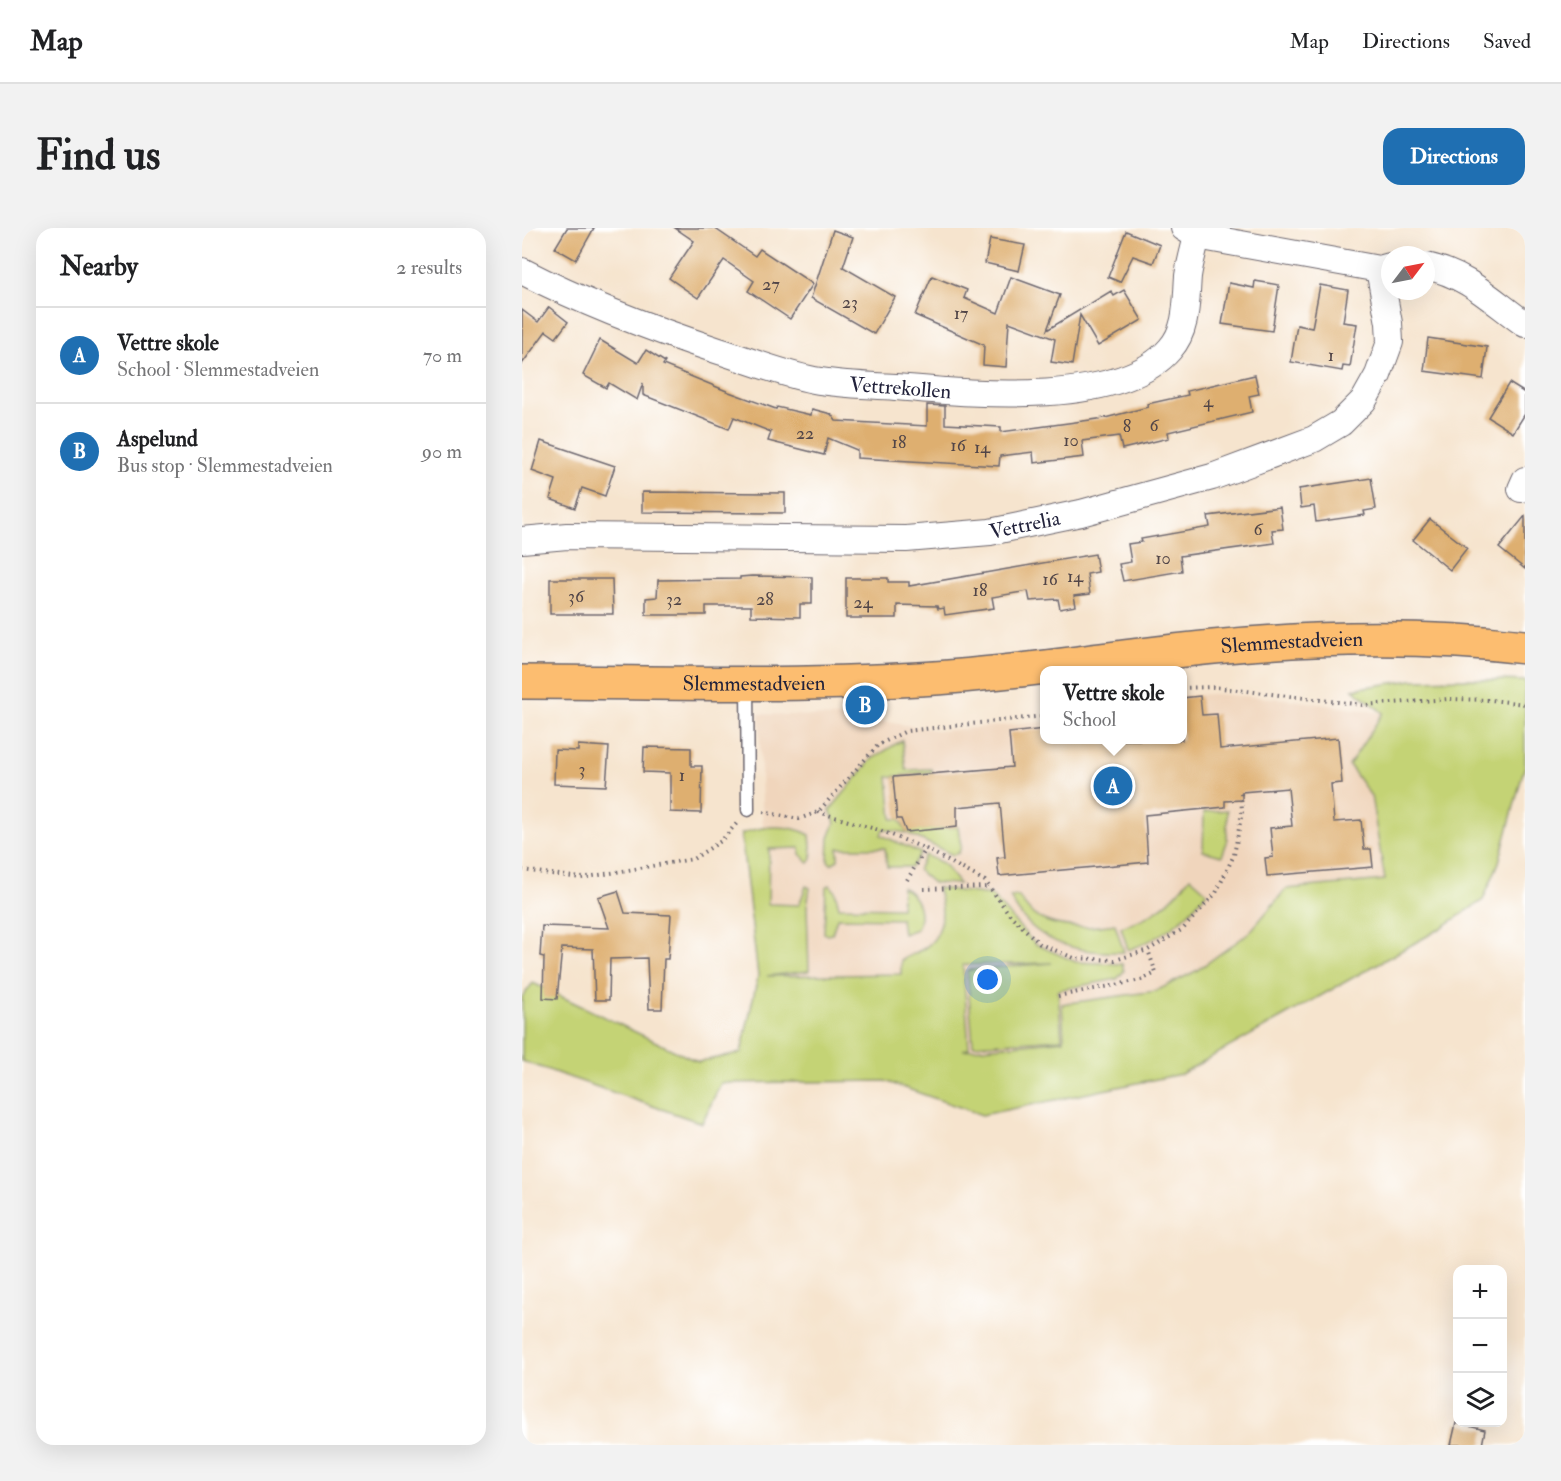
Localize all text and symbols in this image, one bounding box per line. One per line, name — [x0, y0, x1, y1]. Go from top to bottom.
text: Map — [30, 24, 83, 59]
text: Map — [1289, 28, 1329, 55]
text: Directions — [1362, 28, 1450, 55]
text: Saved — [1483, 28, 1531, 55]
button: Directions — [1383, 128, 1525, 185]
text: Find us — [36, 130, 160, 182]
north arrow — [1381, 246, 1435, 300]
text: Nearby — [60, 251, 138, 283]
text: 2 results — [396, 255, 462, 280]
house number: 27 — [762, 273, 780, 296]
house number: 23 — [842, 291, 858, 314]
house number: 17 — [954, 302, 968, 325]
text: Vettre skole — [117, 329, 219, 357]
text: A — [73, 343, 86, 368]
text: 70 m — [423, 343, 462, 368]
house number: 1 — [1328, 344, 1334, 367]
text: School · Slemmestadveien — [117, 357, 319, 382]
street label: Vettrekollen — [849, 371, 952, 405]
house number: 4 — [1203, 390, 1214, 413]
house number: 6 — [1149, 414, 1159, 437]
house number: 8 — [1123, 415, 1131, 438]
house number: 22 — [796, 422, 814, 445]
text: Aspelund — [117, 425, 198, 453]
house number: 10 — [1063, 429, 1079, 452]
house number: 18 — [892, 431, 906, 454]
house number: 16 — [950, 434, 967, 457]
house number: 14 — [974, 436, 991, 459]
text: B — [73, 439, 86, 464]
text: 90 m — [422, 439, 462, 464]
text: Bus stop · Slemmestadveien — [117, 453, 333, 478]
street label: Vettrelia — [987, 505, 1063, 546]
house number: 6 — [1253, 518, 1263, 541]
house number: 10 — [1155, 547, 1171, 570]
house number: 14 — [1067, 565, 1084, 588]
house number: 16 — [1042, 568, 1059, 591]
house number: 18 — [973, 579, 987, 602]
house number: 36 — [568, 585, 585, 608]
house number: 32 — [666, 588, 682, 611]
house number: 28 — [756, 588, 774, 611]
house number: 24 — [854, 591, 874, 614]
street label: Slemmestadveien — [1219, 626, 1364, 660]
popup — [1040, 666, 1187, 744]
street label: Slemmestadveien — [682, 670, 826, 698]
text: Vettre skole — [1062, 679, 1165, 707]
pin: B — [846, 682, 884, 728]
text: School — [1062, 707, 1116, 732]
house number: 3 — [579, 758, 585, 781]
house number: 1 — [679, 764, 685, 787]
pin: A — [1094, 764, 1132, 808]
your location — [973, 965, 1002, 994]
map controls — [1453, 1265, 1507, 1427]
button: + — [1453, 1265, 1507, 1319]
button: − — [1453, 1319, 1507, 1373]
button: layers — [1453, 1373, 1507, 1427]

